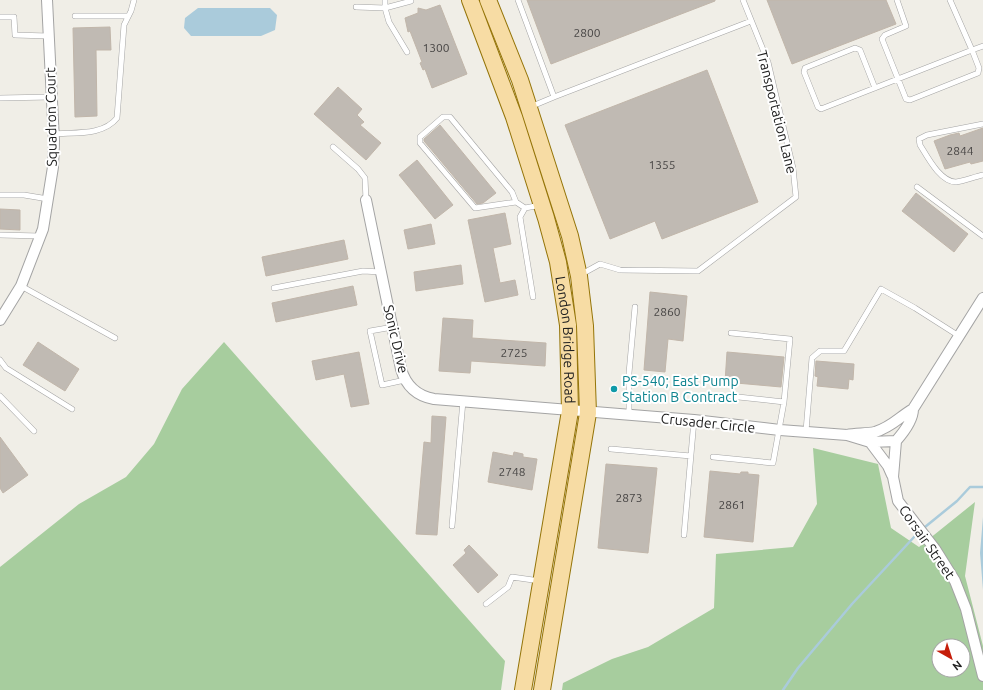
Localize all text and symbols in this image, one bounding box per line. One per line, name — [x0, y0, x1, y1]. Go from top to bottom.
house number: 2800 — [573, 26, 601, 39]
house number: 1300 — [422, 41, 450, 54]
street label: Transportation Lane — [754, 49, 800, 175]
street label: Squadron Court — [42, 67, 60, 167]
house number: 2844 — [946, 144, 974, 157]
house number: 1355 — [648, 158, 676, 171]
street label: London Bridge Road — [552, 275, 578, 404]
street label: Sonic Drive — [380, 303, 412, 375]
house number: 2860 — [653, 305, 681, 318]
house number: 2725 — [500, 346, 528, 359]
place label: PS-540; East Pump Station B Contract — [622, 373, 739, 405]
marker: PS-540; East Pump Station B Contract — [609, 384, 619, 394]
street label: Crusader Circle — [660, 410, 756, 436]
house number: 2748 — [498, 465, 526, 478]
house number: 2873 — [615, 491, 643, 504]
house number: 2861 — [718, 498, 746, 511]
street label: Corsair Street — [896, 502, 959, 582]
north arrow — [931, 638, 971, 678]
text: N — [950, 659, 964, 673]

